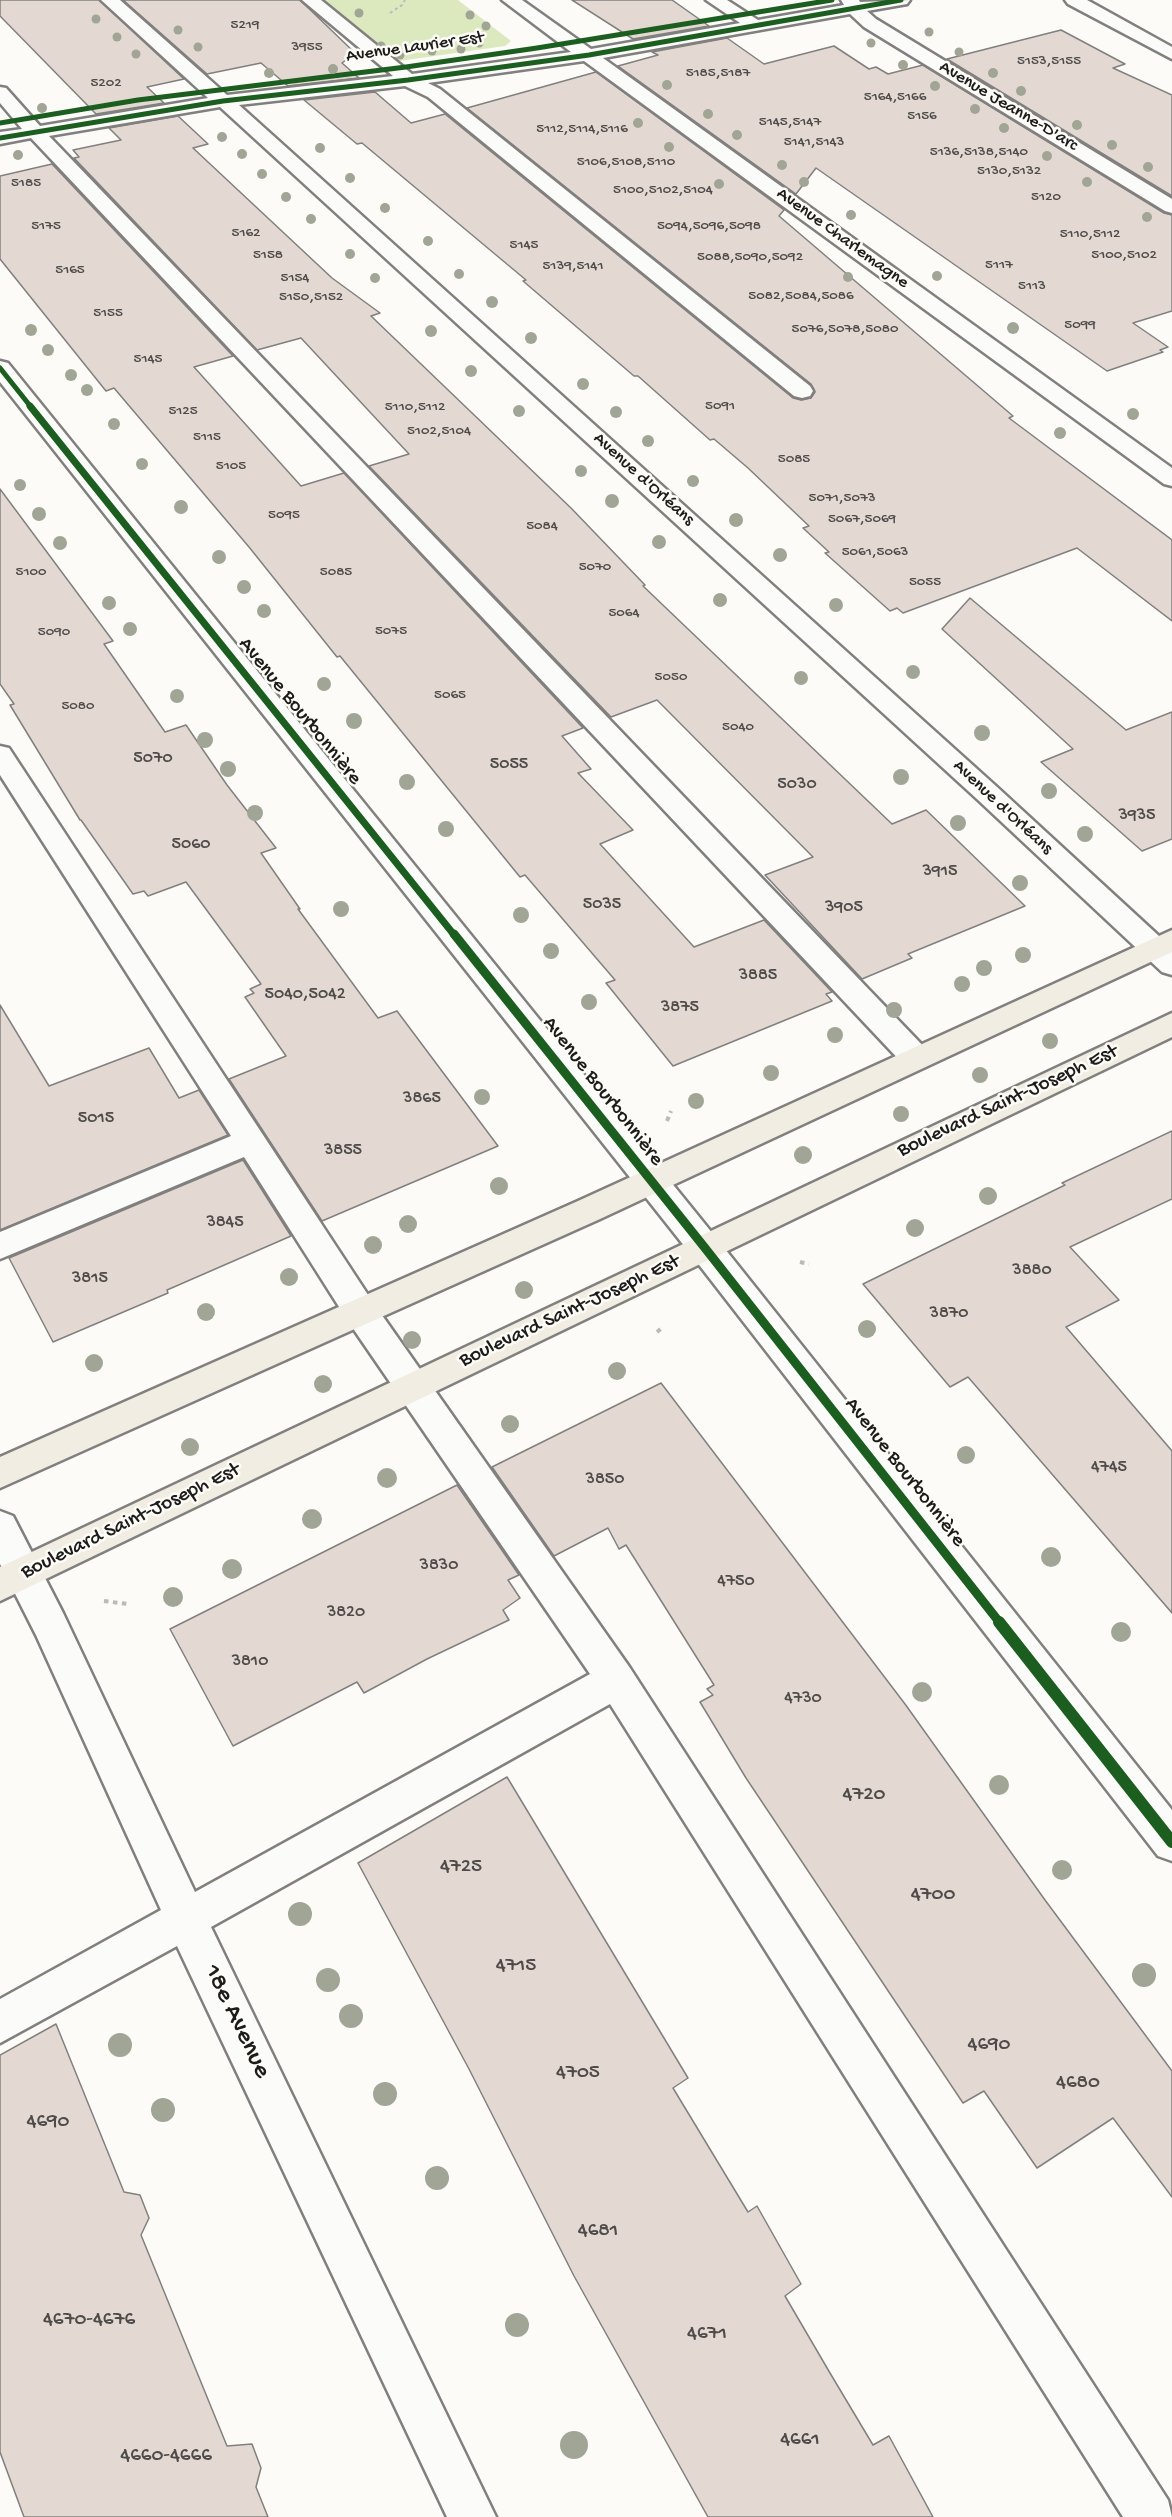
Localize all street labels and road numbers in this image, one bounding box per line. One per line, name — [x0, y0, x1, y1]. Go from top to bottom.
street label: Avenue Laurier Est — [345, 28, 485, 68]
street label: Avenue Jeanne-D'arc — [935, 57, 1081, 157]
street label: Avenue Charlemagne — [772, 184, 912, 294]
street label: Avenue d'Orléans — [588, 429, 698, 531]
street label: Avenue Bourbonnière — [232, 633, 366, 791]
street label: Avenue d'Orléans — [947, 756, 1057, 860]
street label: Avenue Bourbonnière — [536, 1012, 668, 1172]
street label: Boulevard Saint-Joseph Est — [894, 1040, 1122, 1164]
street label: Boulevard Saint-Joseph Est — [456, 1250, 684, 1374]
street label: Avenue Bourbonnière — [838, 1393, 970, 1553]
street label: Boulevard Saint-Joseph Est — [18, 1458, 244, 1586]
street label: 18e Avenue — [195, 1960, 277, 2084]

